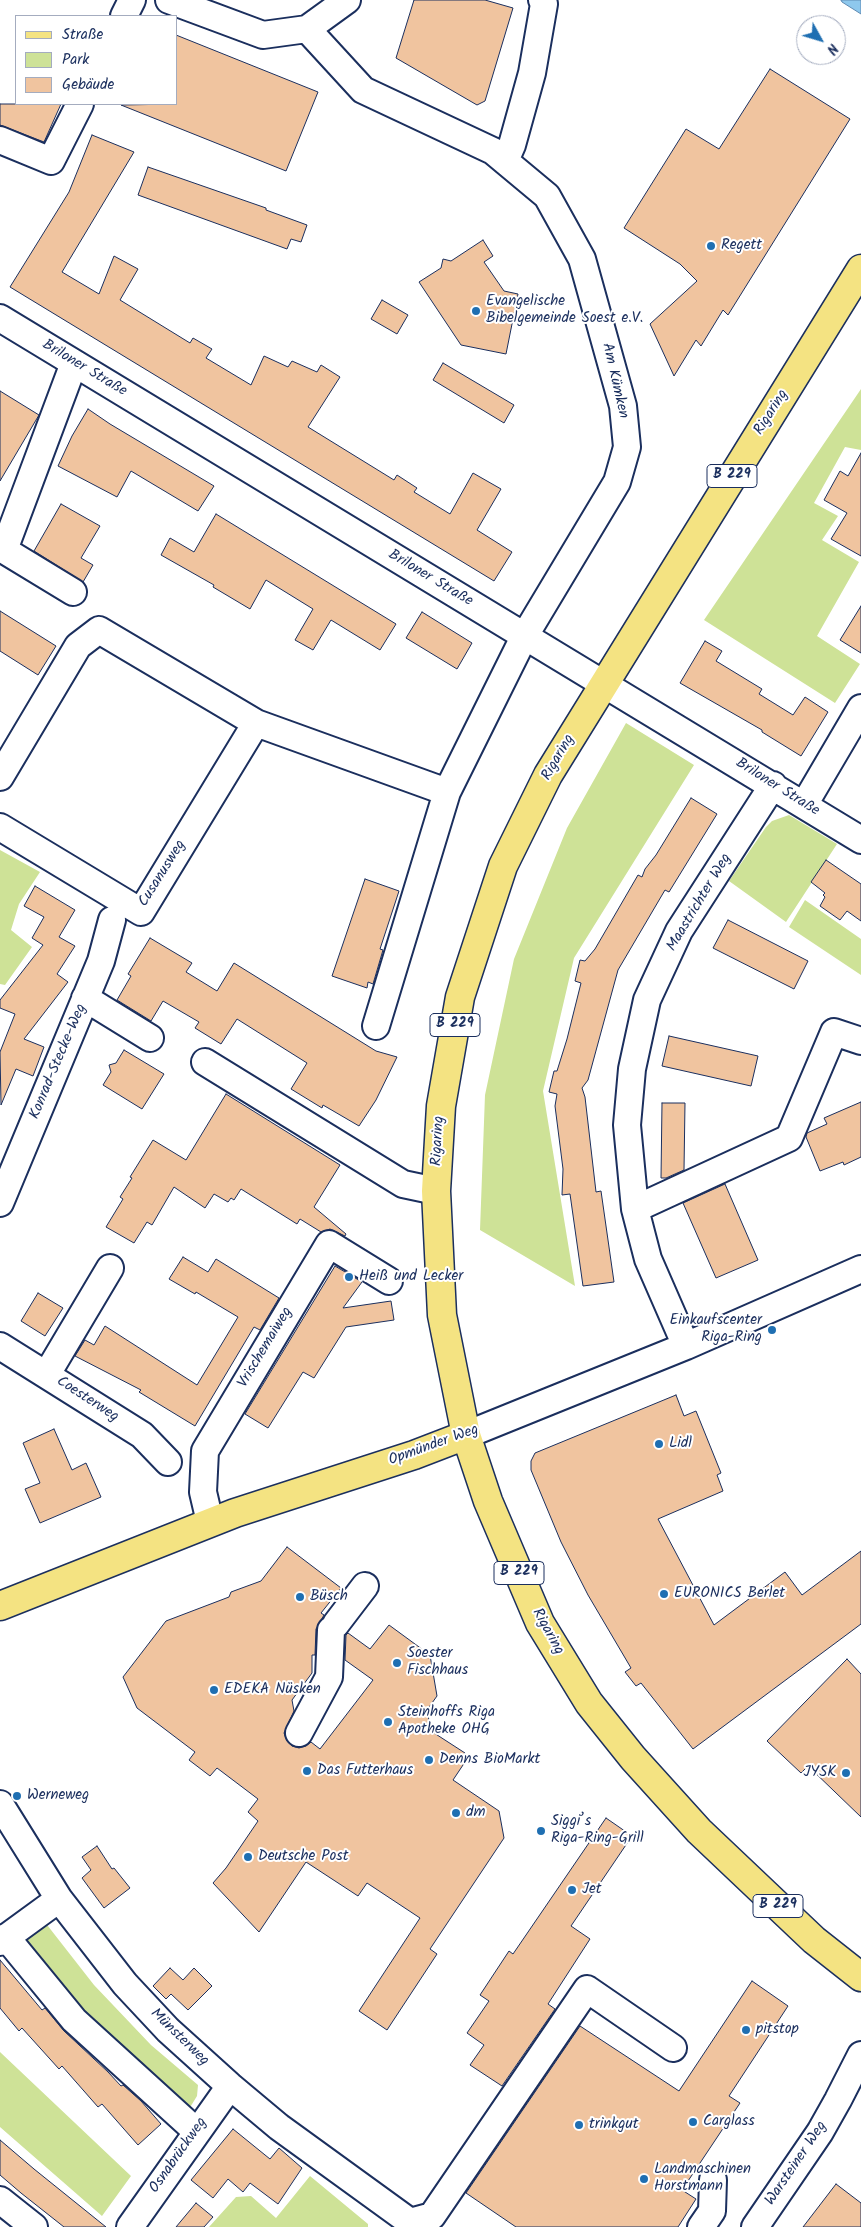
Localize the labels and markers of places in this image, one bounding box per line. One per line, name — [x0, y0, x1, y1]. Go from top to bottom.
place label: Regett — [721, 237, 762, 255]
marker: Regett — [705, 240, 717, 252]
place label: Evangelische Bibelgemeinde Soest e.V. — [486, 293, 643, 328]
marker: Evangelische Bibelgemeinde Soest e.V. — [470, 305, 482, 317]
place label: Heiß und Lecker — [359, 1268, 463, 1286]
marker: Heiß und Lecker — [343, 1271, 355, 1283]
place label: Einkaufscenter Riga-Ring — [669, 1312, 762, 1347]
marker: Einkaufscenter Riga-Ring — [766, 1324, 778, 1336]
place label: Lidl — [669, 1435, 692, 1453]
marker: Lidl — [653, 1438, 665, 1450]
place label: EURONICS Berlet — [674, 1585, 785, 1603]
place label: Büsch — [310, 1588, 348, 1606]
marker: EURONICS Berlet — [658, 1588, 670, 1600]
marker: Büsch — [294, 1591, 306, 1603]
place label: Soester Fischhaus — [407, 1645, 468, 1680]
marker: Soester Fischhaus — [391, 1657, 403, 1669]
place label: EDEKA Nüsken — [224, 1681, 321, 1699]
marker: EDEKA Nüsken — [208, 1684, 220, 1696]
place label: Steinhoffs Riga Apotheke OHG — [398, 1704, 495, 1739]
marker: Steinhoffs Riga Apotheke OHG — [382, 1716, 394, 1728]
place label: Denns BioMarkt — [439, 1751, 540, 1769]
marker: Denns BioMarkt — [423, 1754, 435, 1766]
place label: Das Futterhaus — [317, 1762, 413, 1780]
place label: JYSK — [804, 1764, 836, 1782]
marker: Das Futterhaus — [301, 1765, 313, 1777]
marker: JYSK — [840, 1767, 852, 1779]
place label: Werneweg — [27, 1787, 89, 1805]
marker: Werneweg — [11, 1790, 23, 1802]
place label: dm — [466, 1804, 485, 1822]
marker: dm — [450, 1807, 462, 1819]
place label: Siggi’s Riga-Ring-Grill — [551, 1813, 644, 1848]
marker: Siggi’s Riga-Ring-Grill — [535, 1825, 547, 1837]
place label: Deutsche Post — [258, 1848, 348, 1866]
marker: Deutsche Post — [242, 1851, 254, 1863]
place label: Jet — [582, 1881, 602, 1899]
marker: Jet — [566, 1884, 578, 1896]
place label: pitstop — [756, 2021, 799, 2039]
marker: pitstop — [740, 2024, 752, 2036]
place label: Carglass — [703, 2113, 755, 2131]
place label: trinkgut — [589, 2116, 639, 2134]
marker: Carglass — [687, 2116, 699, 2128]
marker: trinkgut — [573, 2119, 585, 2131]
place label: Landmaschinen Horstmann — [654, 2161, 751, 2196]
marker: Landmaschinen Horstmann — [638, 2173, 650, 2185]

